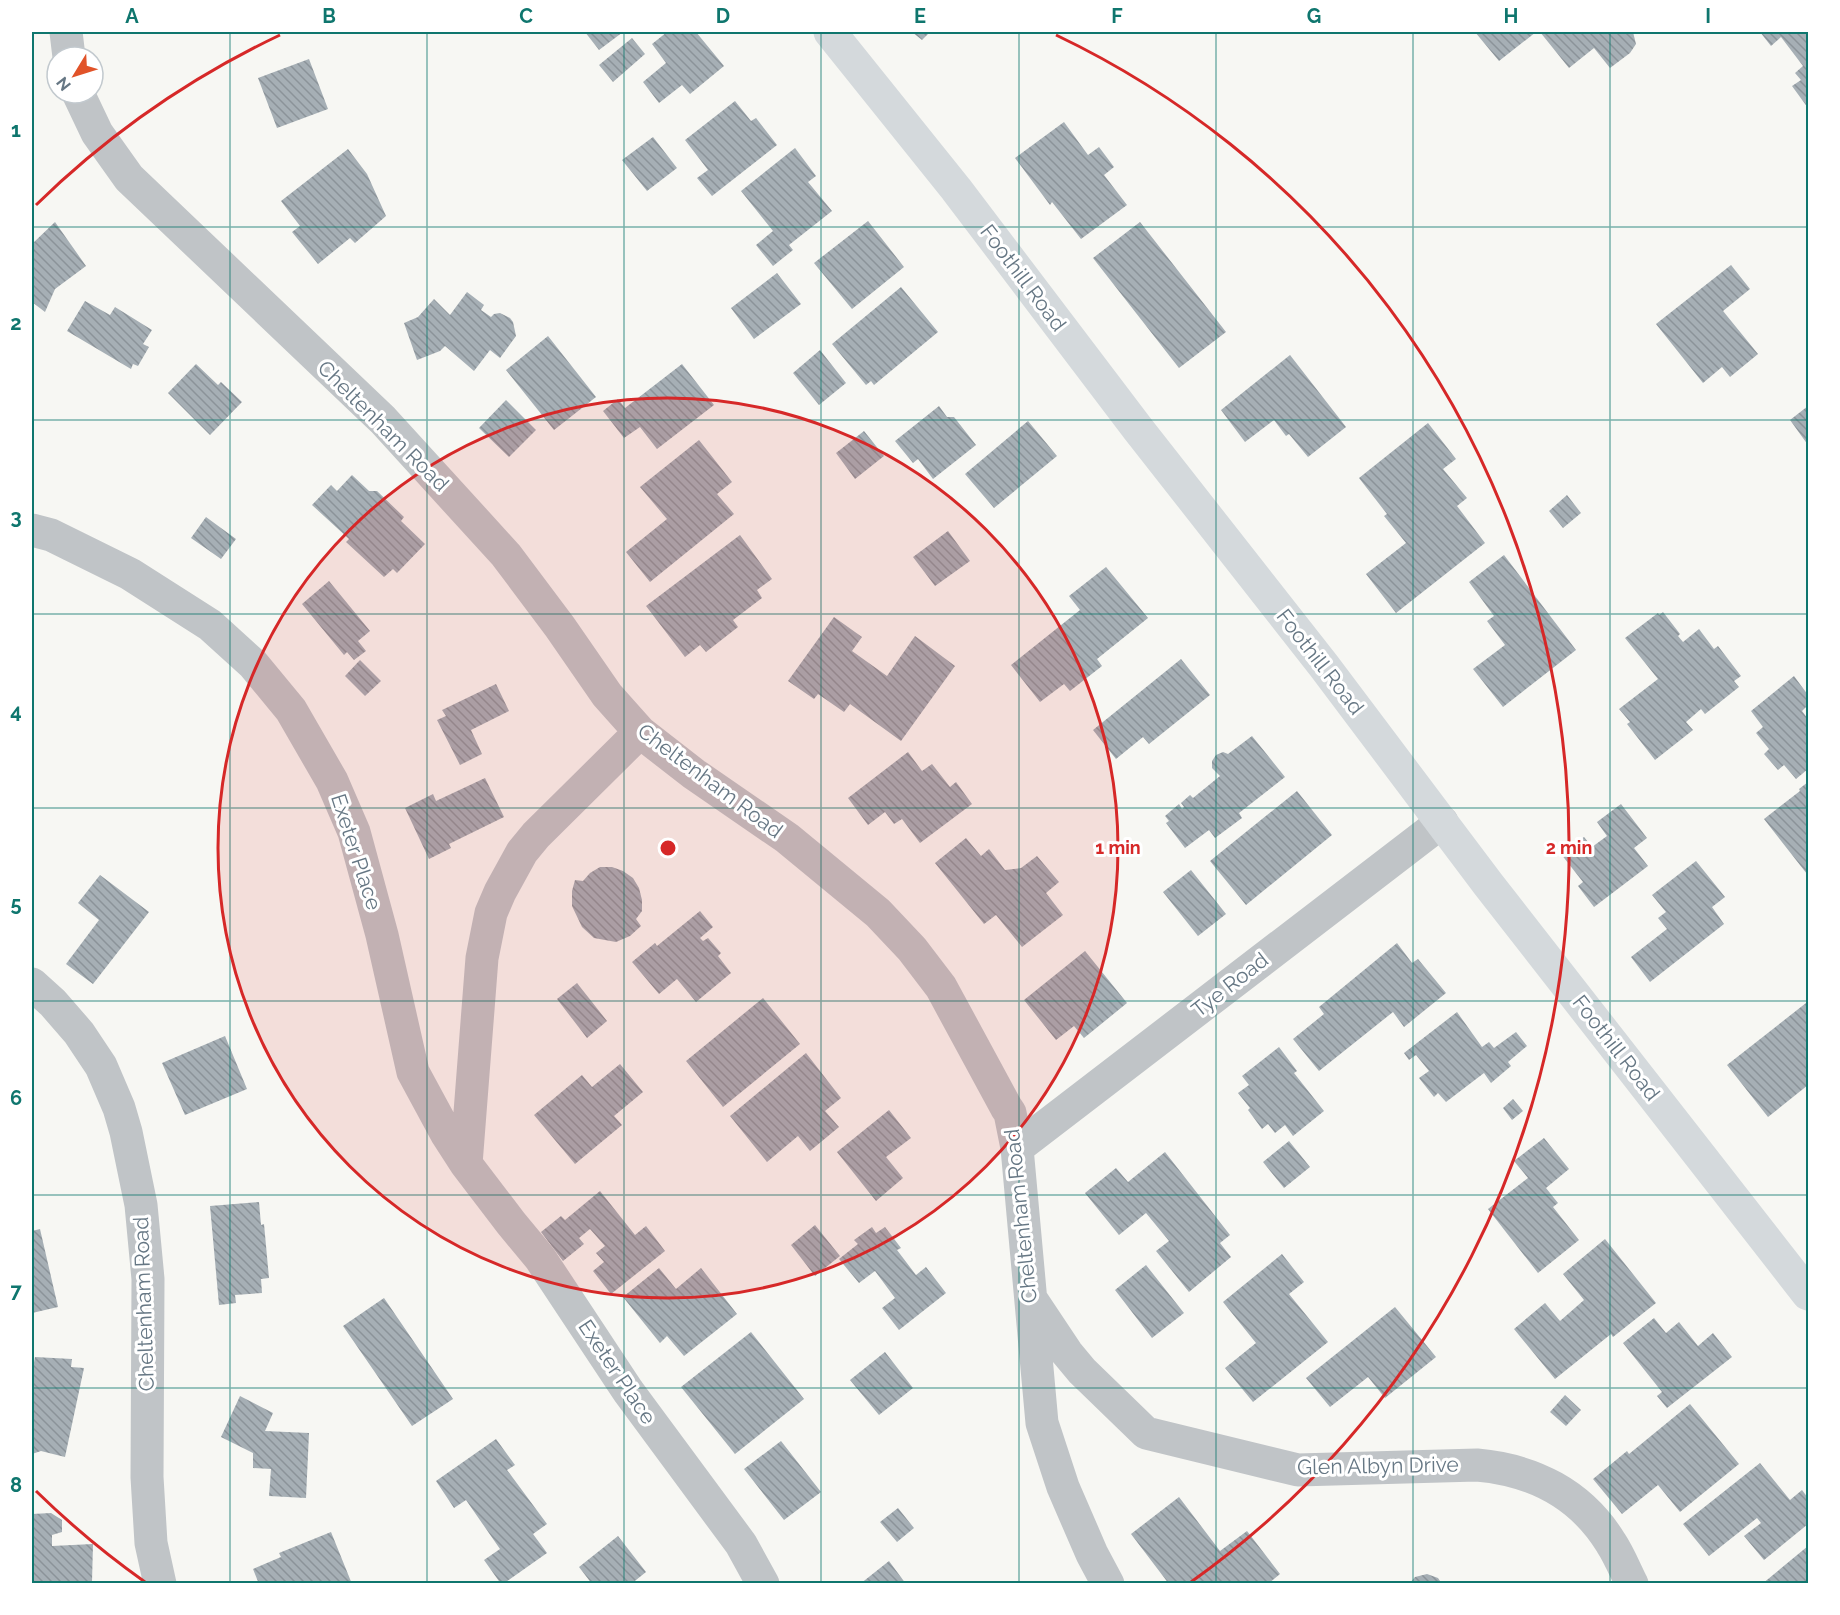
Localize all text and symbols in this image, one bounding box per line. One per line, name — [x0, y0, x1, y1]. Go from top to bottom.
text: A — [125, 4, 139, 28]
text: B — [322, 4, 336, 28]
text: C — [519, 4, 533, 28]
text: D — [716, 4, 730, 28]
text: E — [914, 4, 926, 28]
text: F — [1111, 4, 1123, 28]
text: G — [1307, 4, 1321, 28]
text: H — [1504, 4, 1518, 28]
text: I — [1705, 4, 1711, 28]
north arrow — [45, 45, 105, 105]
text: N — [52, 73, 75, 95]
text: 1 — [11, 118, 21, 142]
street label: Foothill Road — [975, 220, 1072, 336]
text: 2 — [10, 311, 22, 335]
street label: Cheltenham Road — [313, 355, 454, 496]
text: 3 — [10, 505, 22, 529]
street label: Foothill Road — [1271, 604, 1369, 719]
text: 4 — [10, 699, 22, 723]
street label: Cheltenham Road — [633, 718, 788, 843]
street label: Exeter Place — [326, 791, 387, 913]
text: 1 min — [1095, 837, 1141, 858]
text: 2 min — [1546, 837, 1592, 858]
centre of rings — [658, 838, 678, 858]
text: 5 — [10, 892, 22, 916]
street label: Tye Road — [1186, 947, 1273, 1022]
street label: Foothill Road — [1567, 990, 1665, 1105]
text: 6 — [10, 1086, 22, 1110]
street label: Cheltenham Road — [999, 1128, 1042, 1304]
street label: Cheltenham Road — [128, 1216, 159, 1392]
text: 7 — [10, 1279, 22, 1303]
street label: Exeter Place — [573, 1315, 661, 1429]
street label: Glen Albyn Drive — [1297, 1452, 1459, 1479]
text: 8 — [10, 1473, 22, 1497]

